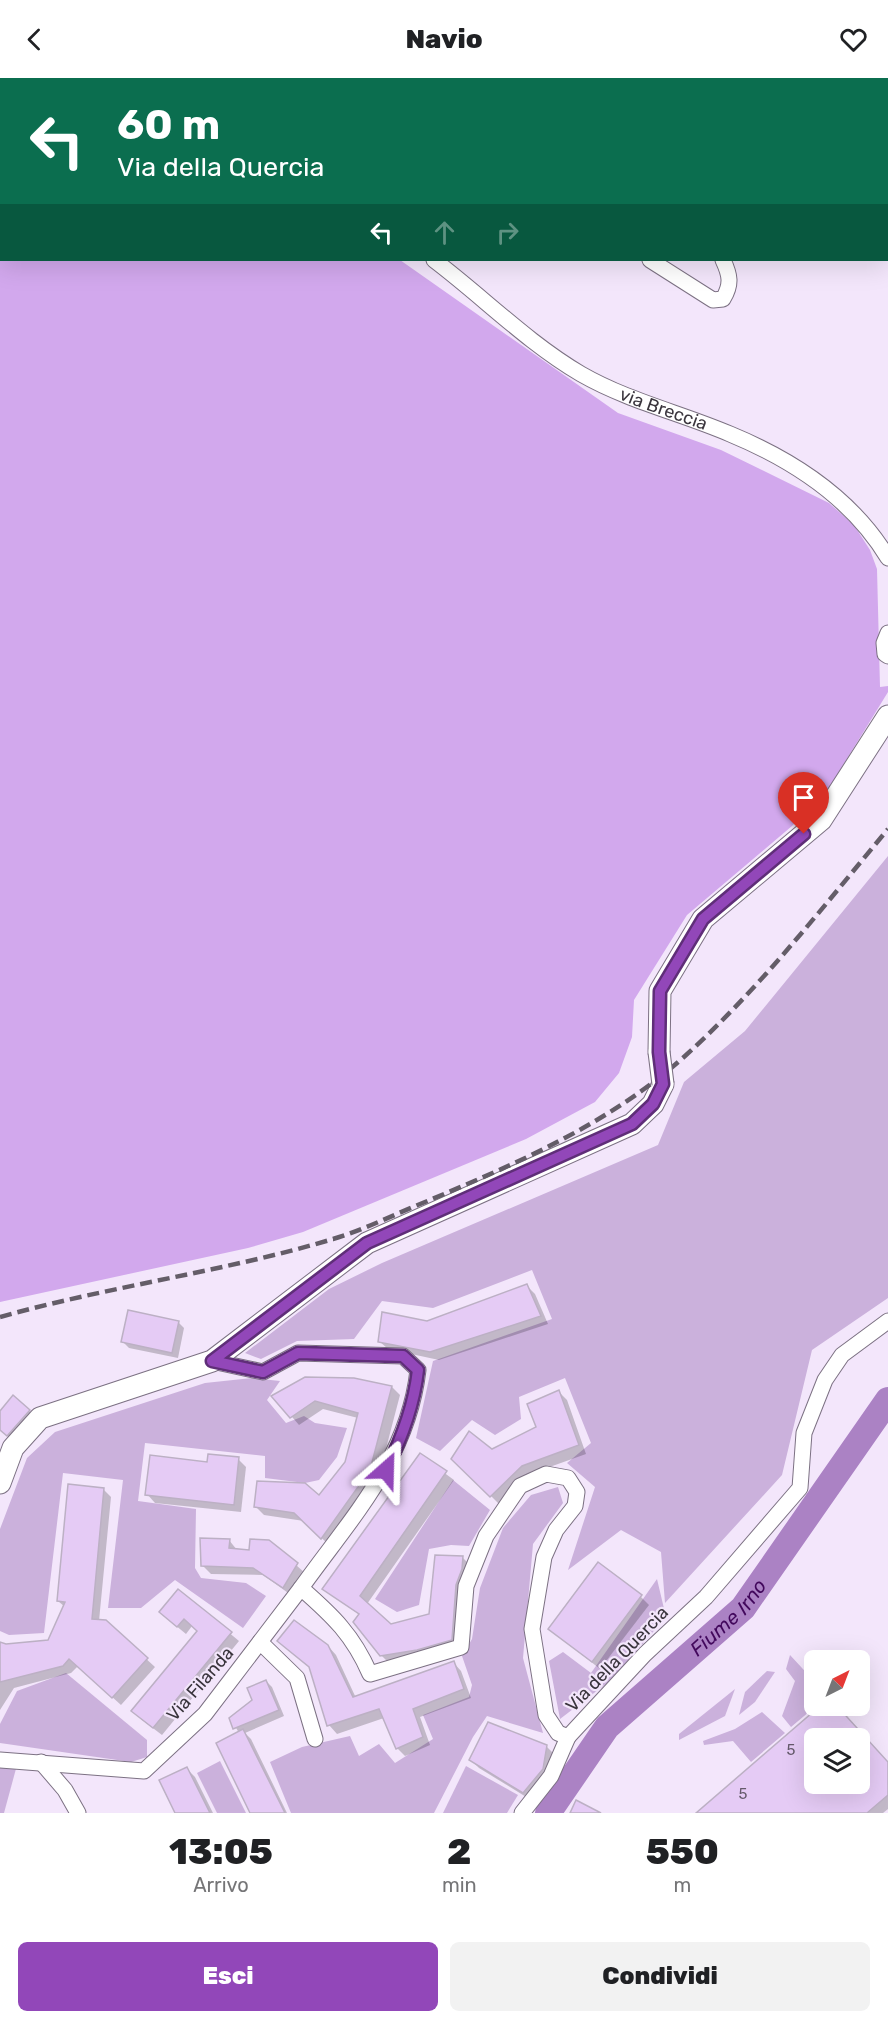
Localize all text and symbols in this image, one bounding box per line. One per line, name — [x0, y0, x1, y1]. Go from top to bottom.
icon: back — [18, 23, 51, 56]
text: Navio — [405, 23, 483, 55]
icon: heart — [837, 23, 870, 56]
text: 60 m — [117, 100, 220, 150]
icon: left — [18, 102, 96, 180]
text: Via della Quercia — [117, 151, 324, 183]
icon: left — [365, 216, 398, 249]
icon: ahead — [428, 216, 461, 249]
icon: right — [491, 216, 524, 249]
street label: via Breccia — [616, 383, 710, 435]
pin — [778, 772, 829, 834]
icon: arrive — [787, 781, 820, 814]
position arrow — [354, 1438, 418, 1502]
water label: Fiume Irno — [685, 1574, 772, 1661]
street label: Via della Quercia — [561, 1602, 673, 1716]
street label: Via Filanda — [162, 1642, 238, 1726]
north arrow — [804, 1650, 870, 1716]
map controls — [804, 1650, 870, 1794]
button: layers — [804, 1728, 870, 1794]
house number: 5 — [787, 1741, 796, 1759]
house number: 5 — [739, 1785, 748, 1803]
text: 13:05 — [169, 1830, 273, 1873]
text: 2 — [447, 1830, 471, 1873]
text: 550 — [646, 1830, 719, 1873]
text: Arrivo — [193, 1873, 249, 1897]
text: min — [442, 1873, 477, 1897]
text: m — [673, 1873, 691, 1897]
button: Esci — [18, 1942, 438, 2011]
button: Condividi — [450, 1942, 870, 2011]

